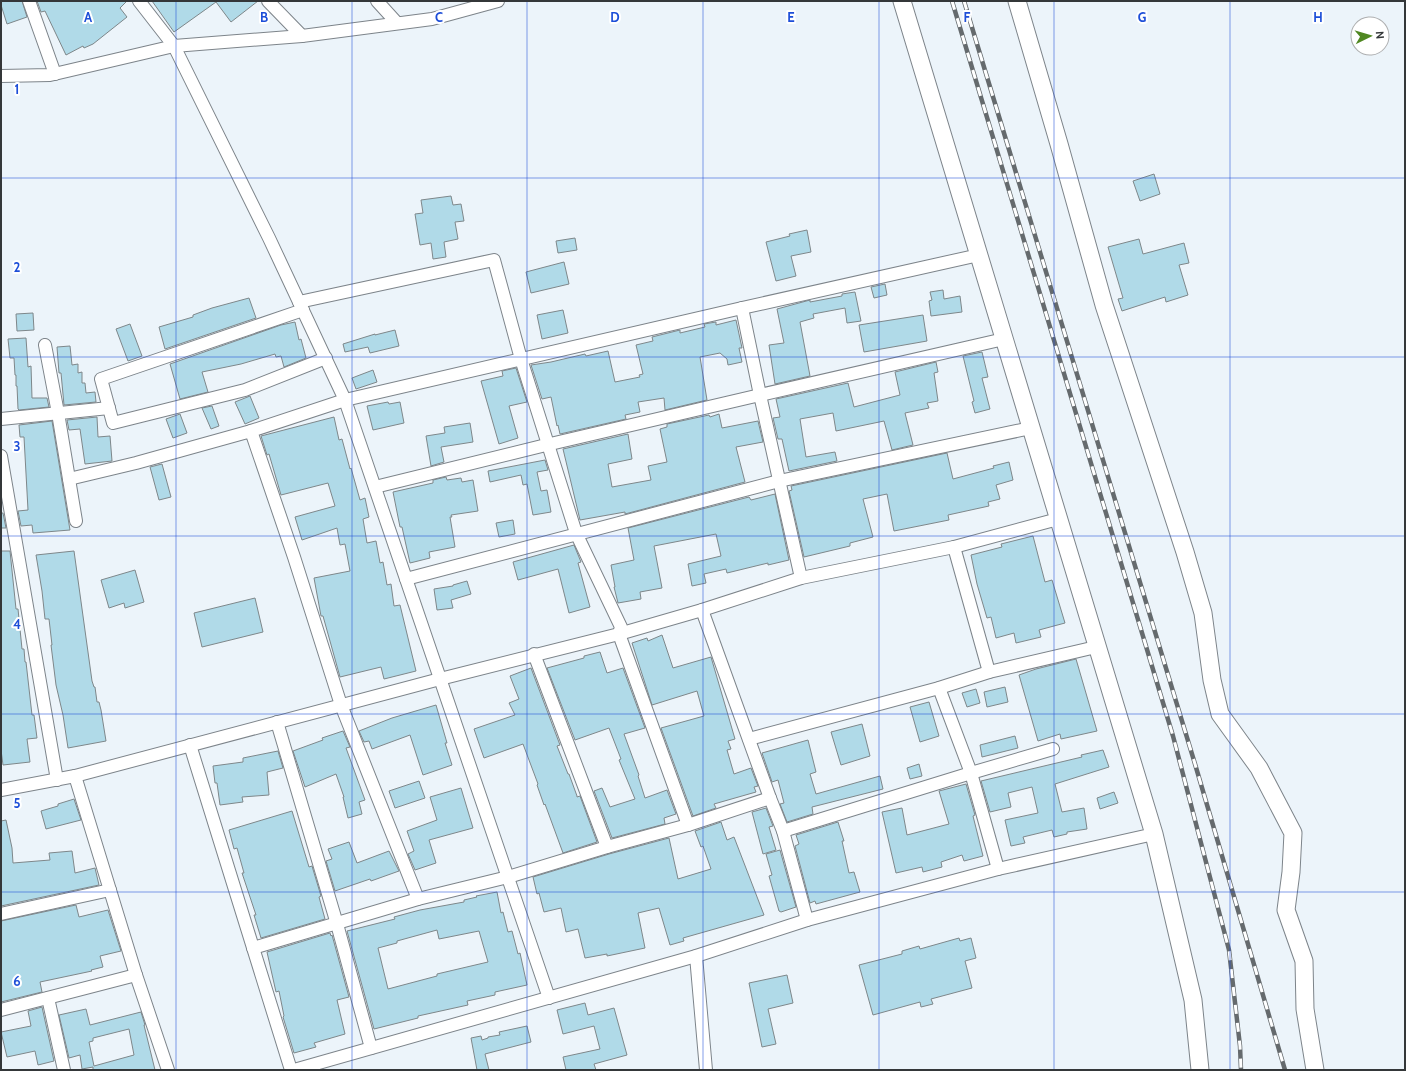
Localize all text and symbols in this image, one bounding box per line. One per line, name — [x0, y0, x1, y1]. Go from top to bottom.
text: A — [84, 9, 93, 25]
text: B — [260, 9, 268, 25]
text: C — [435, 9, 443, 25]
text: D — [610, 9, 620, 25]
text: E — [787, 9, 795, 25]
text: F — [964, 9, 971, 25]
text: G — [1138, 9, 1147, 25]
text: H — [1313, 9, 1323, 25]
north arrow — [1350, 16, 1390, 56]
text: N — [1373, 31, 1387, 40]
text: 1 — [15, 81, 19, 97]
text: 2 — [14, 259, 21, 275]
text: 3 — [13, 438, 21, 454]
text: 4 — [13, 616, 21, 632]
text: 5 — [14, 795, 21, 811]
text: 6 — [13, 973, 21, 989]

